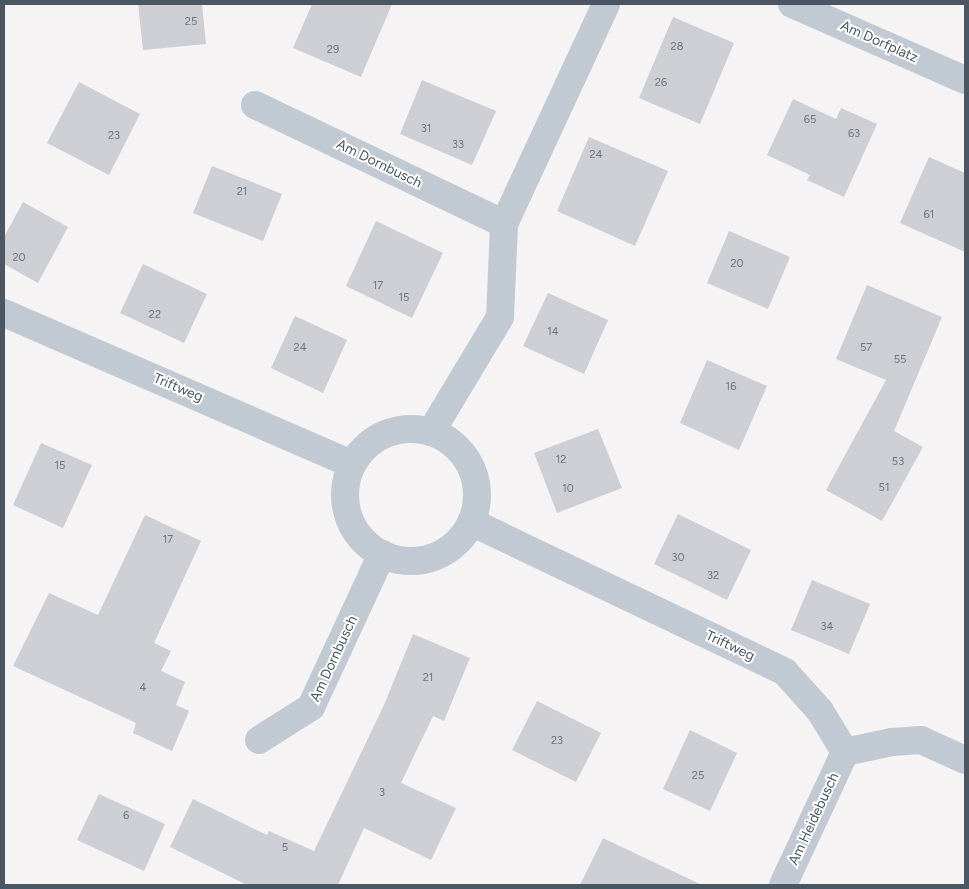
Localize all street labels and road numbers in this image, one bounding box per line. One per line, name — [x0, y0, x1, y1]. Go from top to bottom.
street label: Am Dorfplatz — [838, 17, 920, 67]
street label: Am Dornbusch — [333, 136, 425, 192]
street label: Triftweg — [151, 370, 205, 406]
street label: Am Dornbusch — [307, 613, 361, 705]
street label: Triftweg — [703, 627, 757, 665]
street label: Am Heidebusch — [785, 770, 843, 868]

